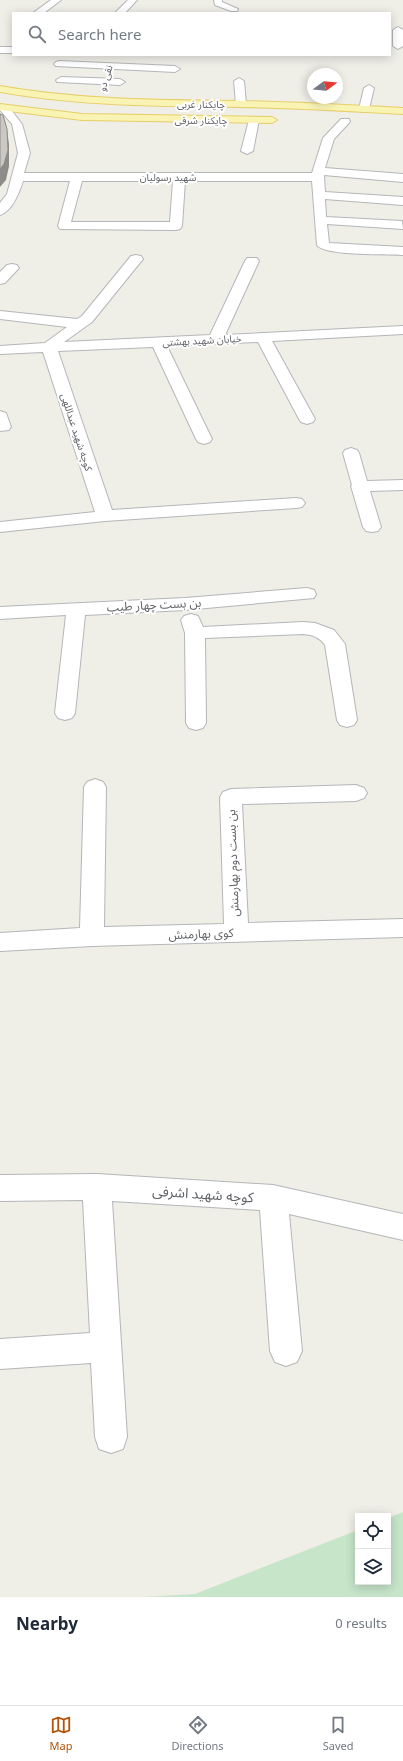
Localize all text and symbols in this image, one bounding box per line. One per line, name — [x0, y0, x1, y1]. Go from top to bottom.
search box — [12, 12, 391, 56]
icon: search — [26, 23, 48, 45]
text: Search here — [58, 24, 141, 44]
street label: نقی دو — [94, 63, 116, 93]
north arrow — [307, 68, 343, 104]
street label: چایکنار غربی — [177, 97, 225, 111]
street label: چایکنار شرقی — [175, 113, 228, 127]
street label: شهید رسولیان — [140, 170, 196, 184]
street label: خیابان شهید بهشتی — [162, 331, 242, 349]
street label: کوچه شهید عبداللهی — [58, 391, 96, 473]
street label: بن بست چهار طیب — [106, 594, 202, 616]
street label: بن بست دوم بهارمنش — [222, 809, 244, 917]
street label: کوی بهارمنش — [168, 924, 235, 943]
street label: کوچه شهید اشرفی — [152, 1180, 255, 1208]
map controls — [355, 1513, 391, 1585]
button: locate — [355, 1513, 391, 1549]
button: layers — [355, 1549, 391, 1585]
text: Nearby — [16, 1612, 78, 1635]
text: 0 results — [335, 1614, 387, 1632]
tab: Map — [50, 1714, 72, 1753]
tab: Directions — [171, 1714, 224, 1753]
tab: Saved — [323, 1714, 353, 1753]

